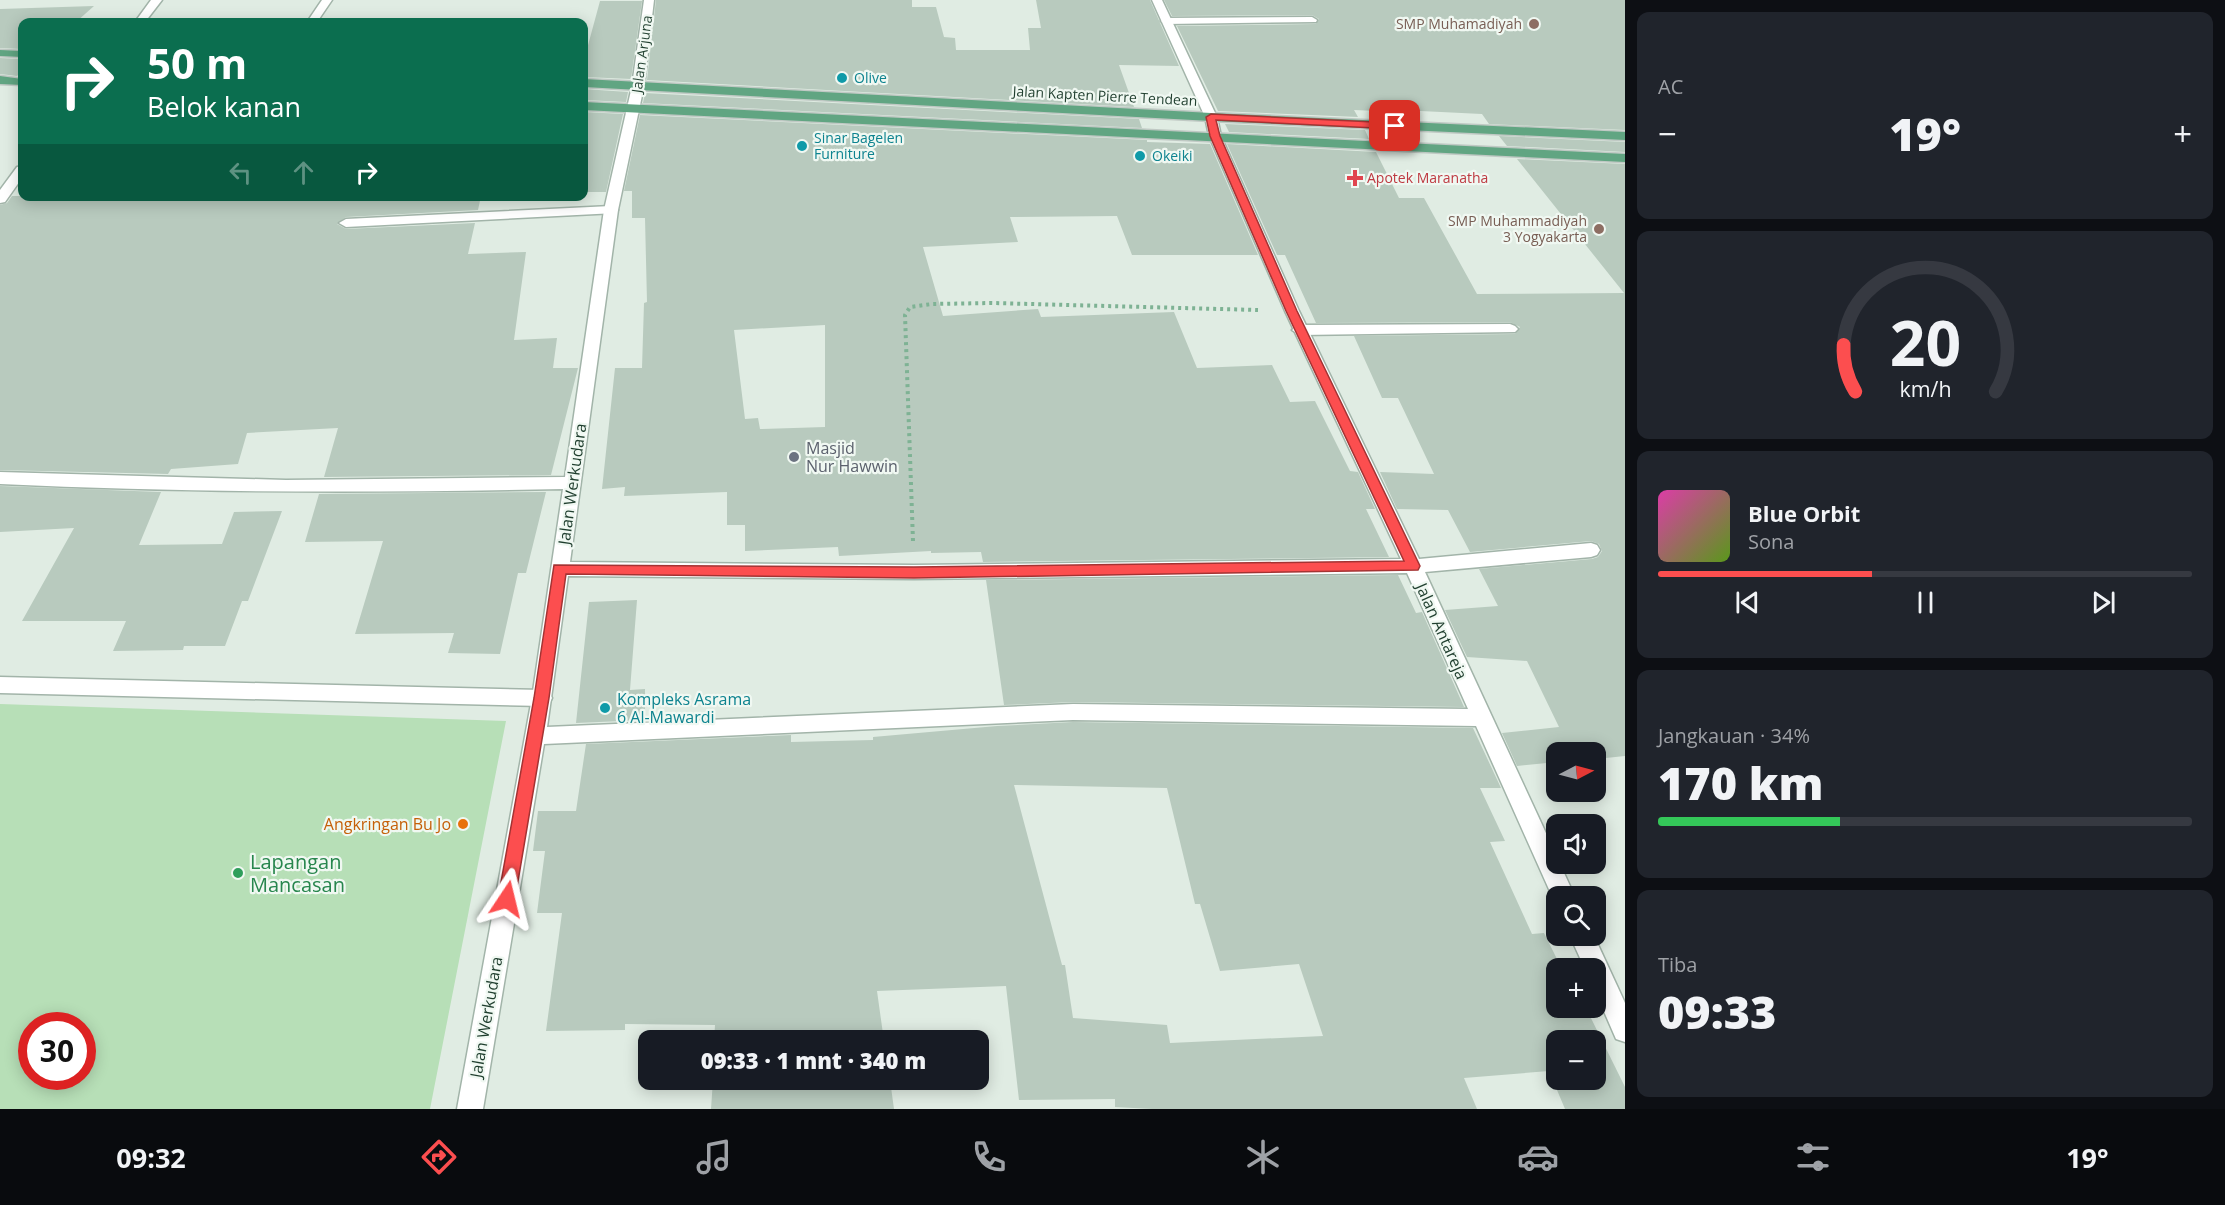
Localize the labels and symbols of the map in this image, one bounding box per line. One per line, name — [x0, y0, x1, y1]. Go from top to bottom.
street label: Jalan Arjuna — [626, 14, 656, 96]
place label: SMP Muhamadiyah — [1396, 14, 1522, 33]
marker: SMP Muhamadiyah — [1527, 17, 1541, 31]
place label: Olive — [854, 68, 887, 87]
marker: Olive — [835, 71, 849, 85]
street label: Jalan Kapten Pierre Tendean — [1010, 81, 1198, 110]
pin — [1369, 100, 1420, 151]
place label: Sinar Bagelen Furniture — [814, 128, 903, 163]
marker: Sinar Bagelen Furniture — [795, 139, 809, 153]
place label: Okeiki — [1152, 146, 1193, 165]
marker: Okeiki — [1133, 149, 1147, 163]
place label: Apotek Maranatha — [1367, 168, 1488, 187]
marker: Apotek Maranatha — [1348, 171, 1362, 185]
place label: SMP Muhammadiyah 3 Yogyakarta — [1448, 211, 1587, 246]
marker: SMP Muhammadiyah 3 Yogyakarta — [1592, 222, 1606, 236]
street label: Jalan Werkudara — [552, 422, 591, 548]
place label: Masjid Nur Hawwin — [806, 437, 898, 477]
marker: Masjid Nur Hawwin — [787, 450, 801, 464]
street label: Jalan Antareja — [1410, 578, 1473, 683]
place label: Kompleks Asrama 6 Al-Mawardi — [617, 688, 751, 728]
marker: Kompleks Asrama 6 Al-Mawardi — [598, 701, 612, 715]
north arrow — [1546, 742, 1606, 802]
place label: Angkringan Bu Jo — [324, 813, 451, 835]
marker: Angkringan Bu Jo — [456, 817, 470, 831]
place label: Lapangan Mancasan — [250, 848, 345, 898]
marker: Lapangan Mancasan — [231, 866, 245, 880]
position arrow — [475, 867, 539, 931]
street label: Jalan Werkudara — [464, 955, 507, 1081]
speed limit sign: 30 — [18, 1012, 96, 1090]

